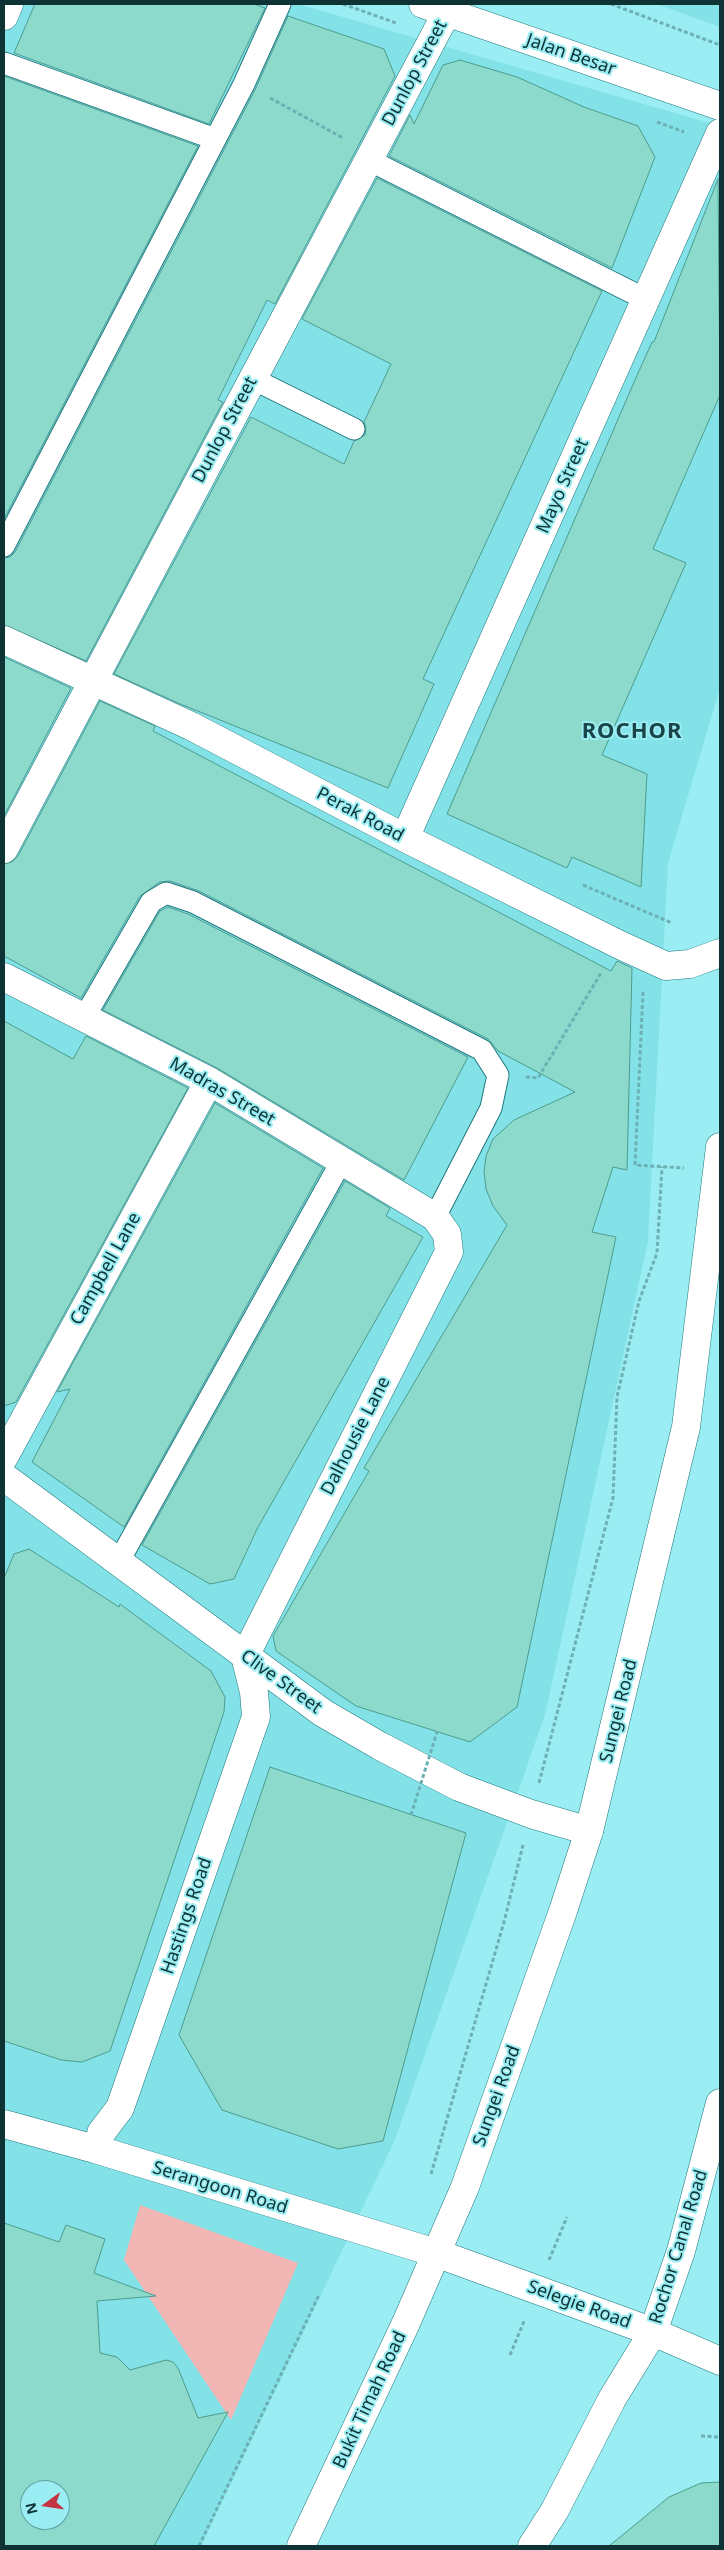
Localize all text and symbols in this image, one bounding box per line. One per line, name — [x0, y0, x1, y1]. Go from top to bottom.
street label: Dunlop Street — [378, 16, 452, 130]
street label: Jalan Besar — [523, 30, 619, 80]
street label: Dunlop Street — [188, 373, 262, 487]
street label: Mayo Street — [533, 435, 593, 537]
district label: ROCHOR — [581, 719, 683, 745]
street label: Perak Road — [313, 783, 407, 847]
street label: Madras Street — [165, 1053, 279, 1131]
street label: Campbell Lane — [66, 1209, 146, 1329]
street label: Dalhousie Lane — [317, 1373, 395, 1499]
street label: Clive Street — [236, 1645, 326, 1719]
street label: Sungei Road — [596, 1657, 642, 1765]
street label: Hastings Road — [157, 1855, 217, 1977]
street label: Sungei Road — [469, 2043, 525, 2149]
street label: Serangoon Road — [150, 2157, 290, 2219]
street label: Rochor Canal Road — [645, 2167, 713, 2327]
street label: Selegie Road — [524, 2276, 634, 2334]
street label: Bukit Timah Road — [329, 2328, 411, 2472]
north arrow — [20, 2480, 70, 2530]
text: N — [20, 2501, 42, 2516]

